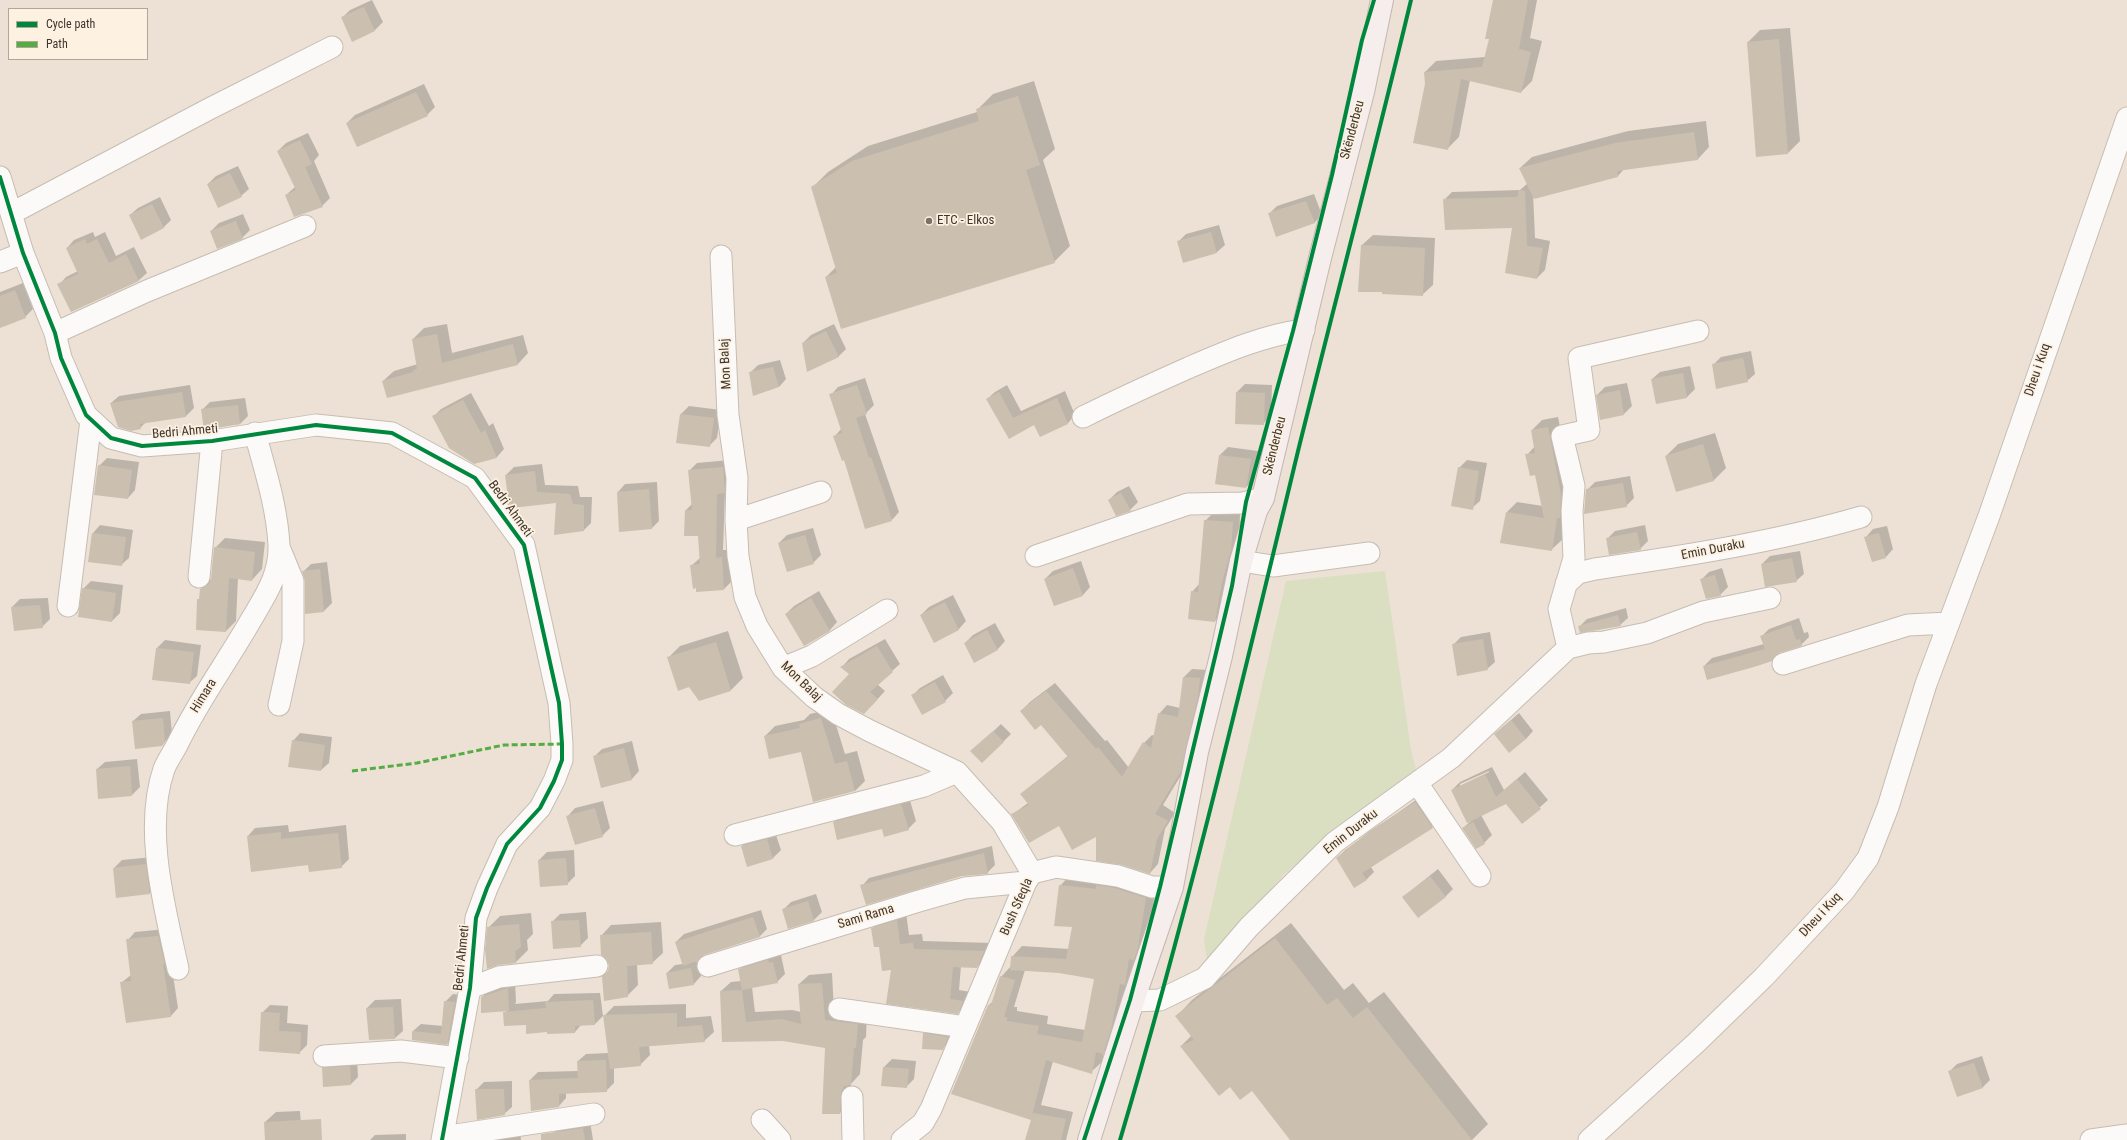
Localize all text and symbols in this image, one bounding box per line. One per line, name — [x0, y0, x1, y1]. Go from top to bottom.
legend — [8, 8, 148, 60]
text: Cycle path — [46, 17, 95, 31]
text: Path — [46, 37, 68, 51]
street label: Skënderbeu — [1338, 99, 1368, 161]
place label: ETC - Elkos — [937, 213, 994, 229]
marker: ETC - Elkos — [924, 216, 934, 226]
street label: Mon Balaj — [717, 338, 735, 390]
street label: Dheu i Kuq — [2022, 342, 2054, 398]
street label: Skënderbeu — [1260, 415, 1290, 477]
street label: Bedri Ahmeti — [151, 421, 219, 443]
street label: Bedri Ahmeti — [484, 478, 536, 540]
street label: Emin Duraku — [1680, 536, 1746, 564]
street label: Mon Balaj — [777, 659, 825, 705]
street label: Himara — [188, 676, 220, 716]
street label: Emin Duraku — [1321, 806, 1381, 858]
street label: Bush Sfeqla — [997, 876, 1037, 938]
street label: Dheu i Kuq — [1797, 890, 1845, 940]
street label: Sami Rama — [836, 901, 896, 933]
street label: Bedri Ahmeti — [451, 924, 473, 992]

